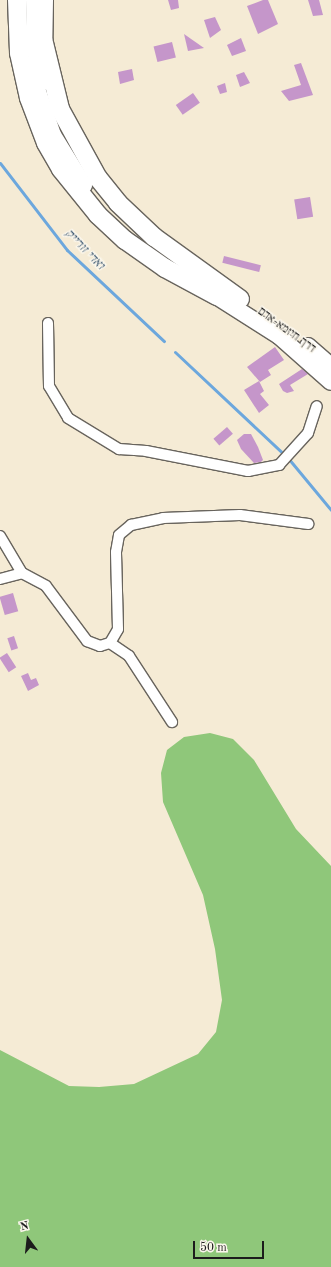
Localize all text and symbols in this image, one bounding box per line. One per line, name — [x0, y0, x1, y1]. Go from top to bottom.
water label: ואדי זורייק — [61, 227, 107, 273]
street label: דרך חיזמא-אדם — [254, 305, 318, 357]
north arrow — [8, 1219, 48, 1259]
text: N — [19, 1221, 30, 1233]
scale bar — [195, 1233, 266, 1259]
text: 50 m — [200, 1242, 227, 1254]

